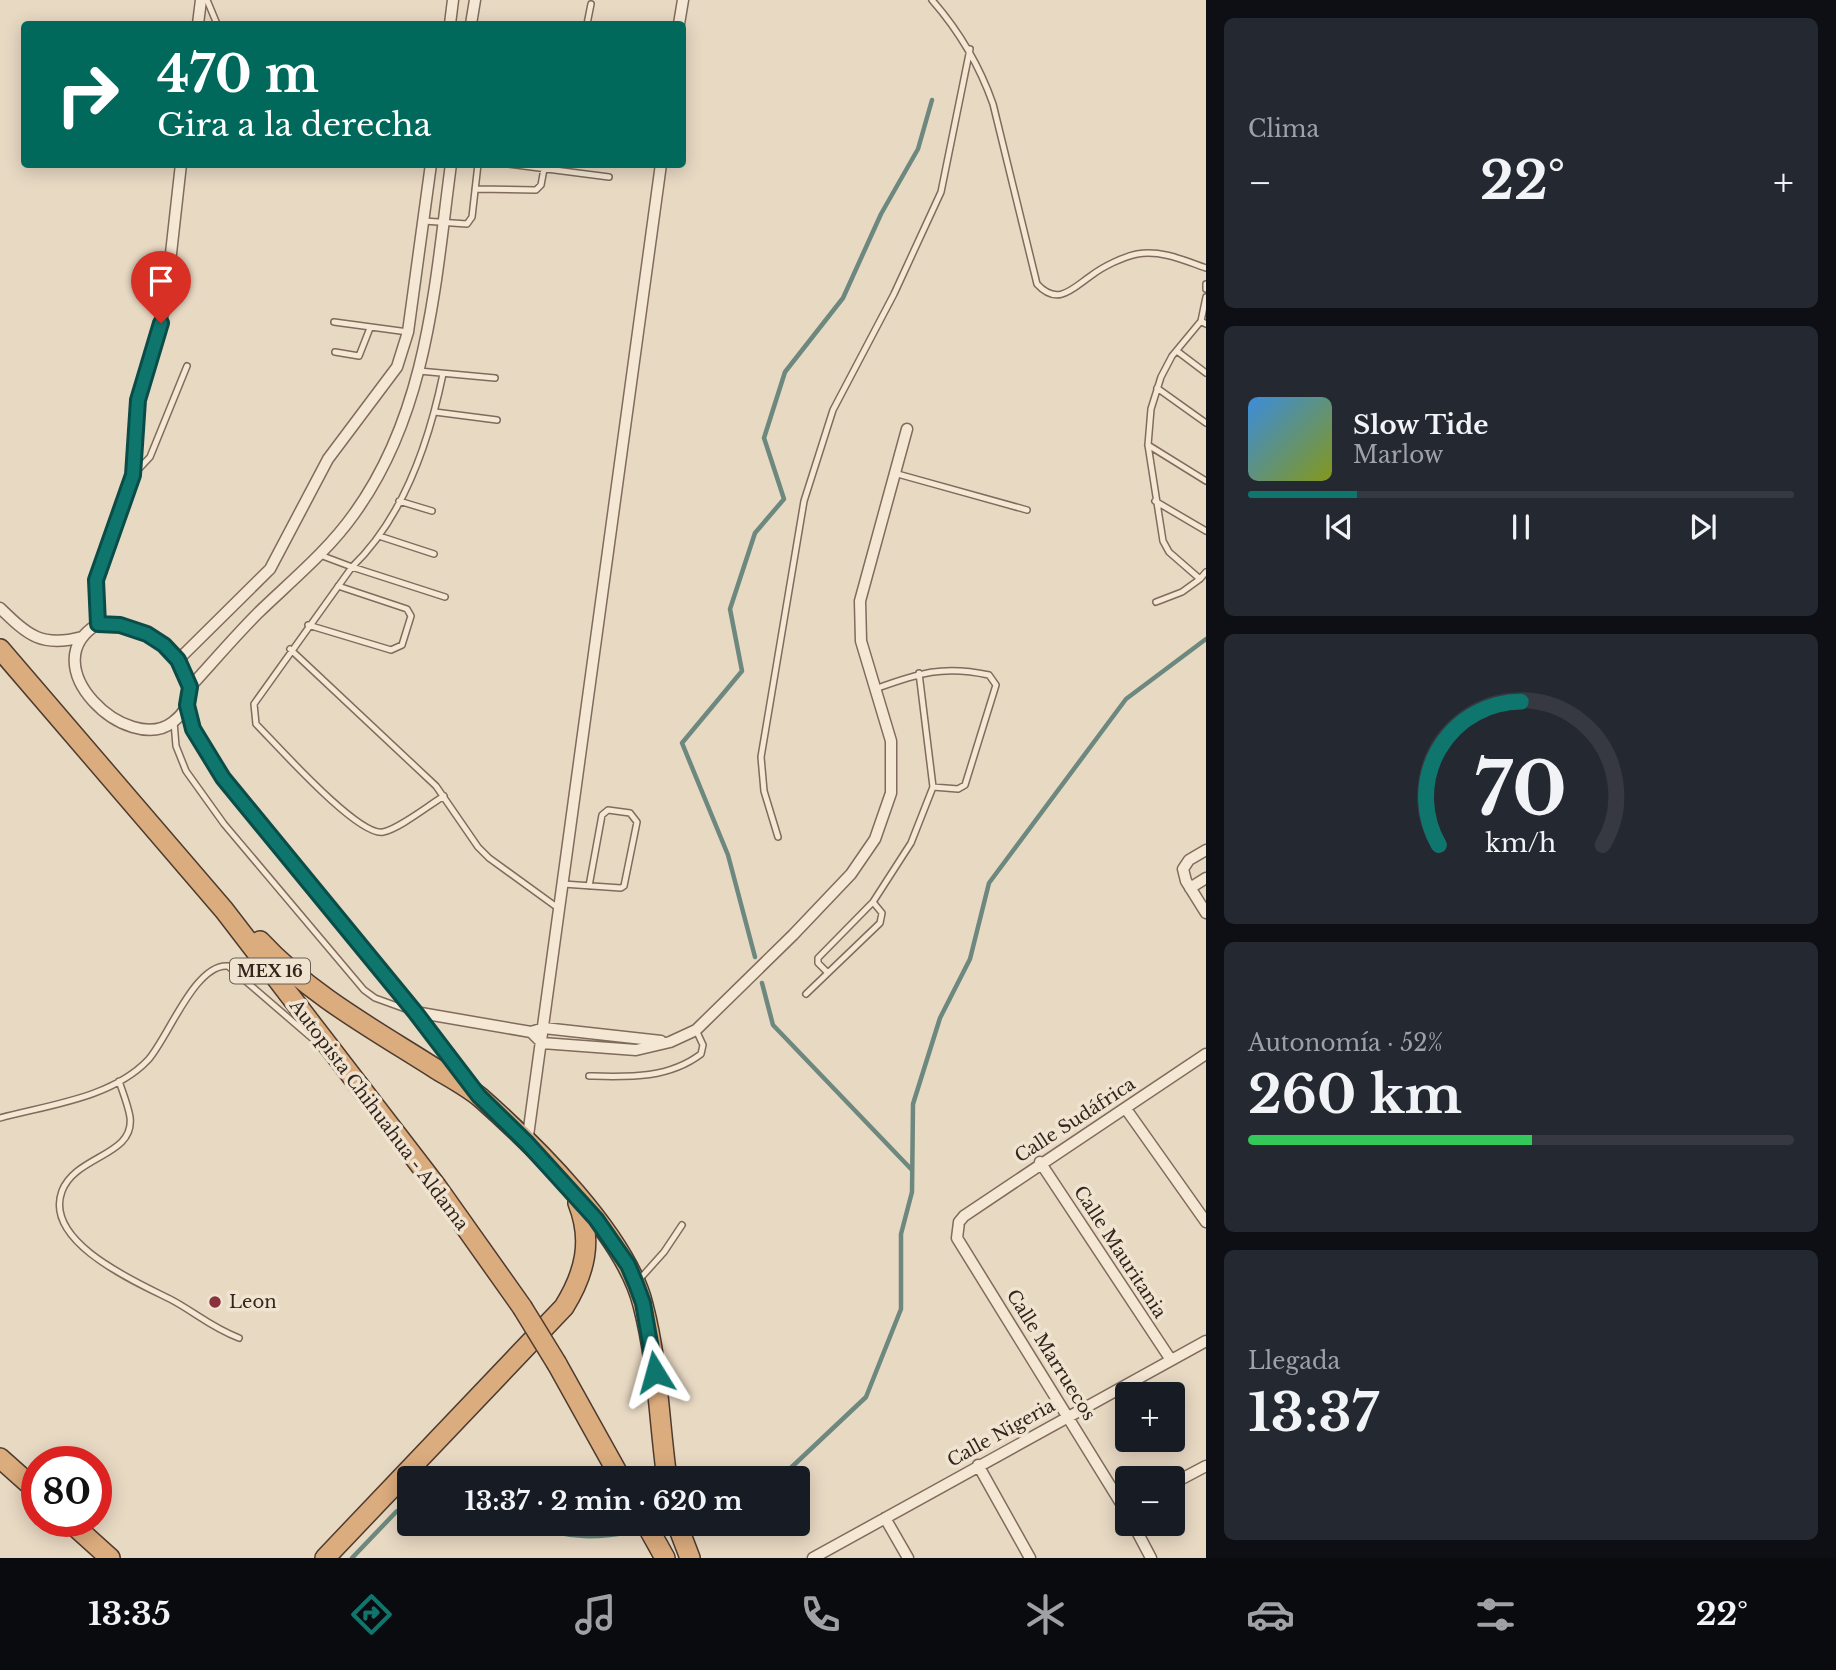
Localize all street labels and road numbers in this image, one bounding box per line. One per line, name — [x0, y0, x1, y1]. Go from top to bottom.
road number: MEX 16 — [230, 959, 310, 984]
street label: Autopista Chihuahua - Aldama — [284, 994, 473, 1235]
street label: Calle Sudáfrica — [1011, 1073, 1139, 1167]
street label: Calle Mauritania — [1069, 1182, 1171, 1322]
street label: Calle Marruecos — [1002, 1285, 1100, 1425]
street label: Calle Nigeria — [943, 1394, 1059, 1472]

